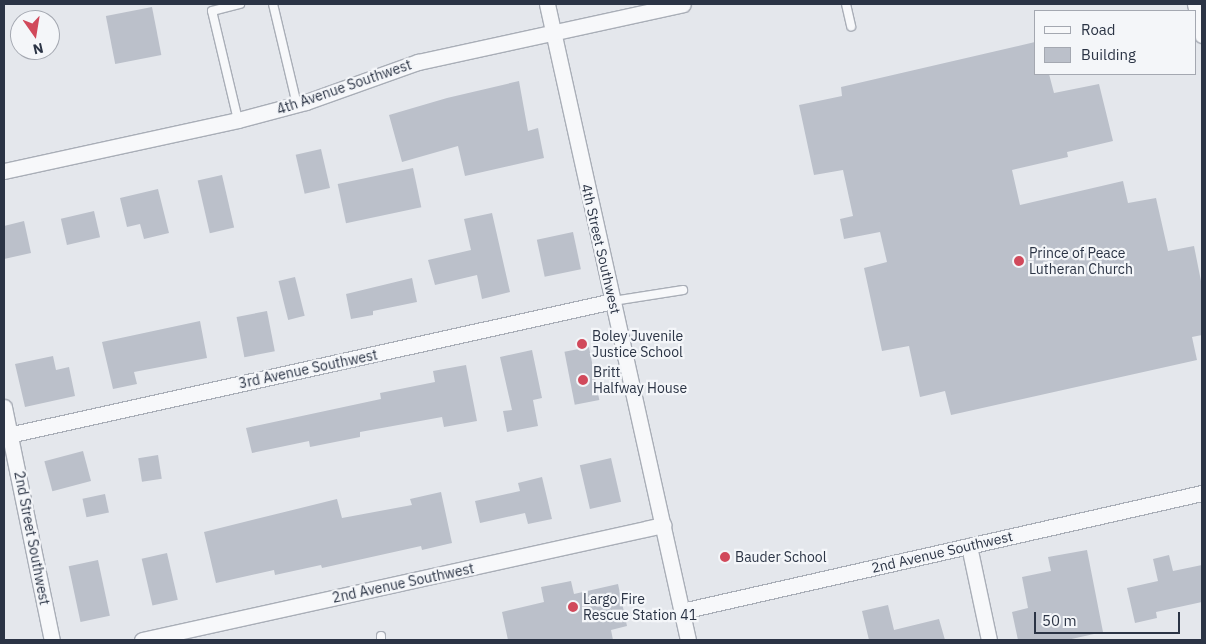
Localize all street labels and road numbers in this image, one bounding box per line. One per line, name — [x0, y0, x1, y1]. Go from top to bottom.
street label: 4th Avenue Southwest — [274, 56, 414, 118]
street label: 4th Street Southwest — [578, 182, 624, 316]
street label: 3rd Avenue Southwest — [237, 346, 379, 392]
street label: 2nd Street Southwest — [11, 470, 53, 606]
street label: 2nd Avenue Southwest — [870, 528, 1014, 576]
street label: 2nd Avenue Southwest — [331, 560, 475, 606]

